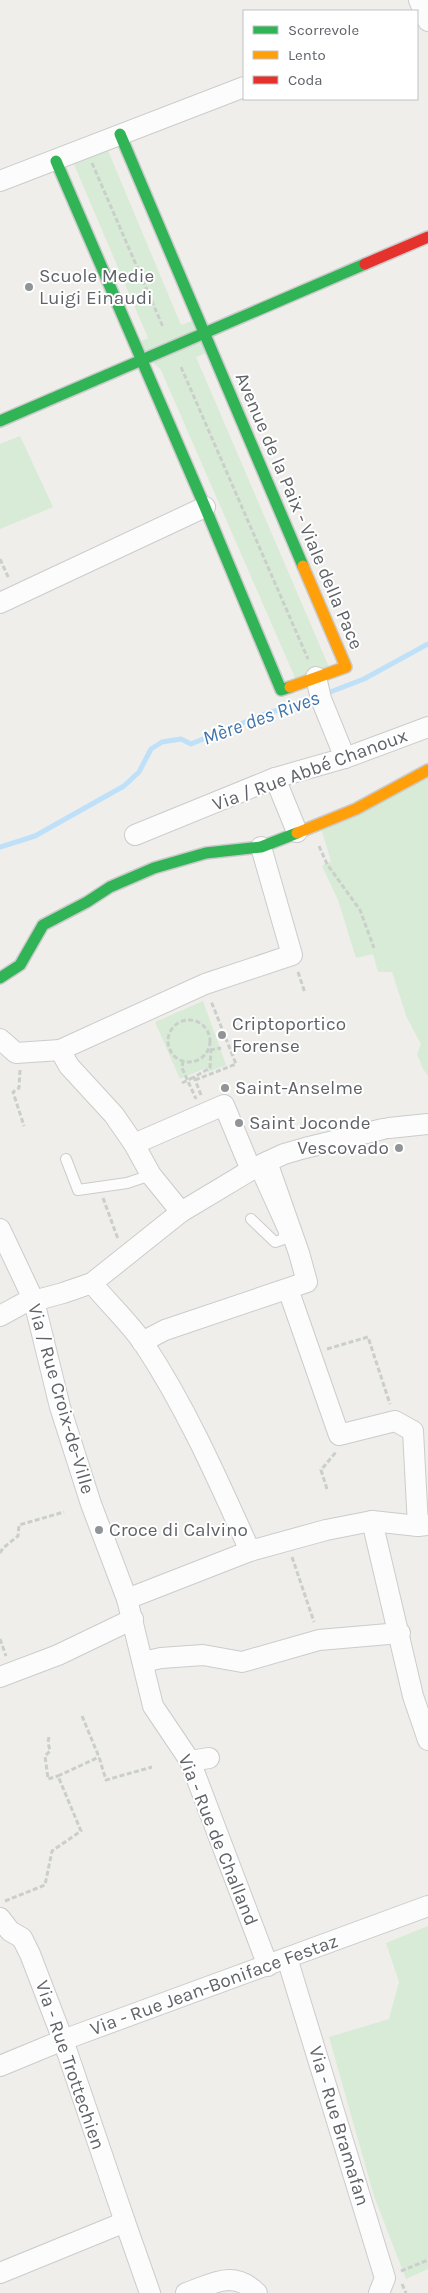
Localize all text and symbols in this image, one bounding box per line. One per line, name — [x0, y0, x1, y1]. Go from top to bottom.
legend — [243, 10, 418, 100]
text: Scorrevole — [288, 21, 359, 39]
text: Lento — [288, 46, 326, 64]
text: Coda — [288, 71, 323, 89]
place label: Scuole Medie Luigi Einaudi — [39, 265, 154, 309]
marker: Scuole Medie Luigi Einaudi — [23, 281, 35, 293]
street label: Avenue de la Paix - Viale della Pace — [231, 369, 367, 653]
water label: Mère des Rives — [199, 686, 323, 750]
street label: Via / Rue Abbé Chanoux — [210, 724, 411, 816]
place label: Criptoportico Forense — [232, 1013, 346, 1057]
marker: Criptoportico Forense — [216, 1029, 228, 1041]
place label: Saint-Anselme — [235, 1077, 363, 1099]
marker: Saint-Anselme — [219, 1082, 231, 1094]
place label: Saint Joconde — [249, 1112, 370, 1134]
marker: Saint Joconde — [233, 1117, 245, 1129]
place label: Vescovado — [297, 1137, 389, 1159]
marker: Vescovado — [393, 1142, 405, 1154]
street label: Via / Rue Croix-de-Ville — [23, 1301, 99, 1497]
place label: Croce di Calvino — [109, 1519, 248, 1541]
marker: Croce di Calvino — [93, 1524, 105, 1536]
street label: Via - Rue de Challand — [174, 1751, 262, 1929]
street label: Via - Rue Jean-Boniface Festaz — [87, 1930, 341, 2040]
street label: Via - Rue Trottechien — [31, 1978, 109, 2152]
street label: Via - Rue Bramafan — [304, 2044, 374, 2208]

